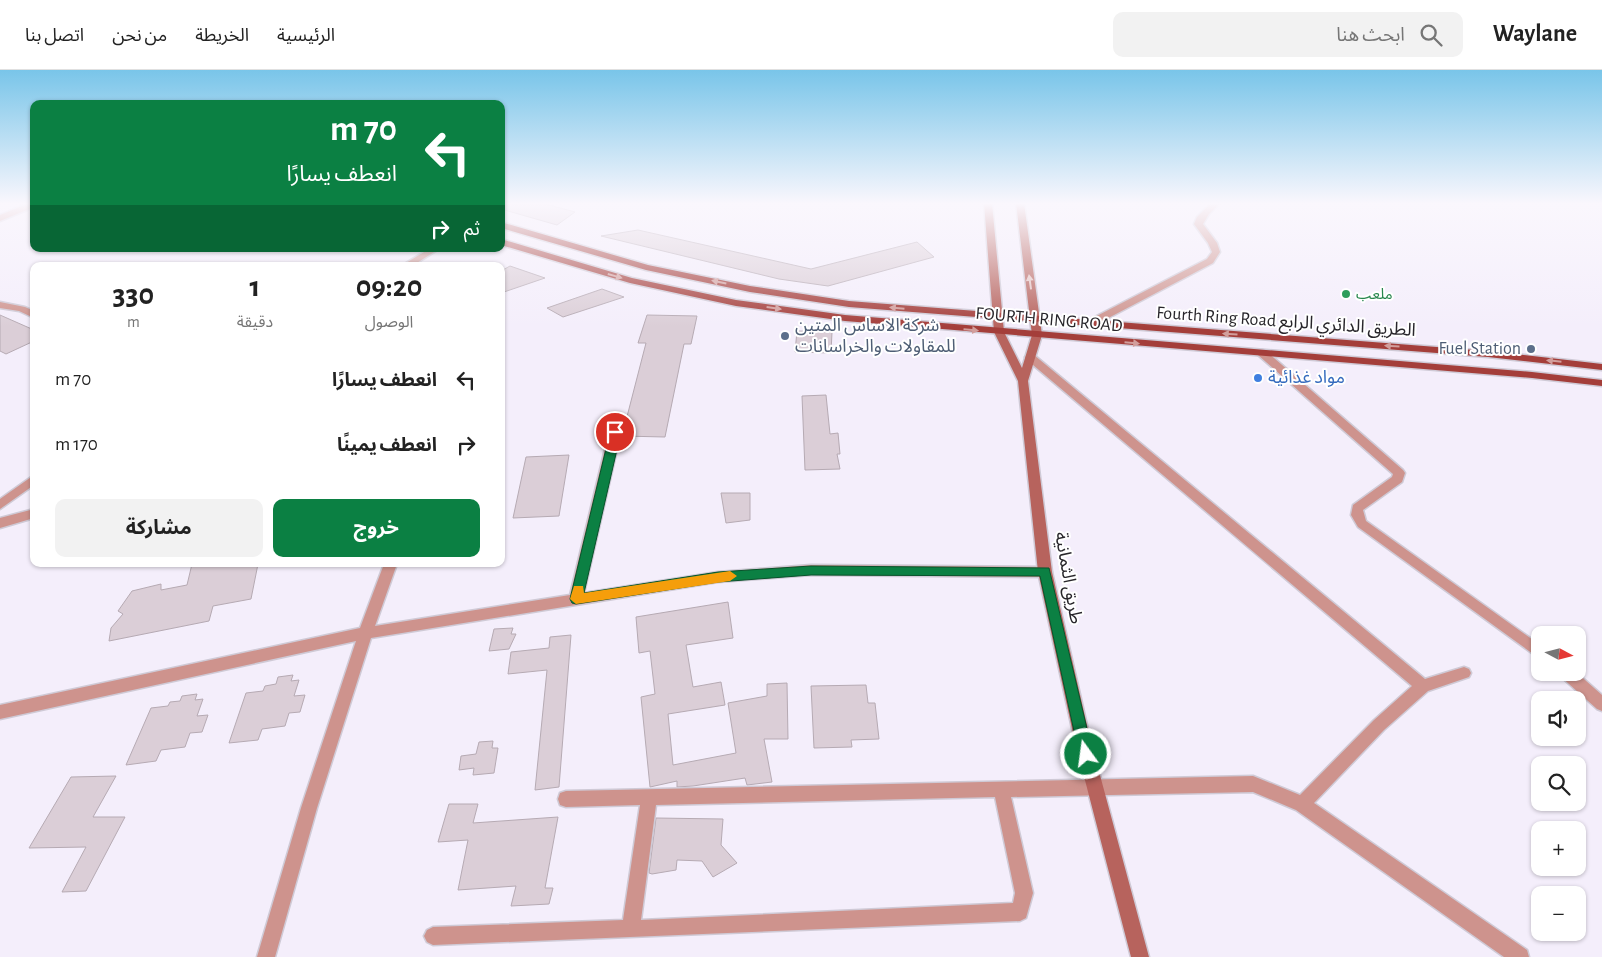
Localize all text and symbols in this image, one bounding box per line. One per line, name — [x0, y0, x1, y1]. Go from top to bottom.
search box — [1113, 12, 1463, 57]
icon: search — [1417, 21, 1445, 49]
text: Waylane — [1493, 22, 1577, 46]
text: ابحث هنا — [1336, 26, 1405, 45]
text: اتصل بنا — [25, 27, 84, 45]
text: من نحن — [112, 27, 167, 45]
text: الخريطة — [195, 27, 249, 45]
text: الرئيسية — [277, 27, 335, 45]
text: 70 m — [330, 112, 397, 147]
icon: left — [415, 120, 480, 185]
text: انعطف يسارًا — [287, 163, 397, 185]
icon: right — [426, 215, 454, 243]
text: ثم — [464, 220, 480, 239]
text: 1 — [249, 272, 260, 302]
text: 09:20 — [356, 272, 422, 302]
one-way arrow — [608, 272, 623, 280]
one-way arrow — [1025, 274, 1033, 290]
one-way arrow — [711, 278, 727, 286]
text: 330 — [113, 280, 154, 310]
place label: ملعب — [1356, 287, 1393, 302]
marker: ملعب — [1340, 288, 1352, 300]
one-way arrow — [889, 303, 905, 311]
one-way arrow — [767, 304, 783, 312]
street label: Fourth Ring Road الطريق الدائري الرابع — [1155, 304, 1416, 344]
street label: FOURTH RING ROAD — [975, 305, 1123, 335]
text: m — [127, 314, 140, 330]
text: دقيقة — [237, 314, 273, 330]
text: الوصول — [365, 314, 413, 330]
place label: شركة الاساس المتين للمقاولات والخراسانات — [795, 317, 956, 357]
one-way arrow — [963, 326, 979, 334]
marker: شركة الاساس المتين للمقاولات والخراسانات — [779, 330, 791, 342]
one-way arrow — [1222, 330, 1238, 338]
one-way arrow — [1125, 339, 1141, 347]
place label: Fuel Station — [1439, 340, 1521, 358]
one-way arrow — [1384, 342, 1400, 350]
marker: Fuel Station — [1525, 343, 1537, 355]
one-way arrow — [1545, 357, 1561, 365]
icon: left — [452, 366, 480, 394]
place label: مواد غذائية — [1268, 369, 1345, 388]
text: 70 m — [55, 370, 91, 389]
text: انعطف يسارًا — [332, 371, 437, 390]
marker: مواد غذائية — [1252, 372, 1264, 384]
pin — [594, 411, 636, 453]
icon: arrive — [601, 418, 629, 446]
icon: right — [452, 431, 480, 459]
text: 170 m — [55, 435, 98, 454]
text: انعطف يمينًا — [337, 436, 437, 455]
button: مشاركة — [55, 499, 263, 557]
button: خروج — [273, 499, 480, 557]
street label: طريق الثمانية — [1050, 530, 1085, 626]
north arrow — [1531, 626, 1586, 681]
map controls — [1531, 626, 1586, 941]
button: sound — [1531, 691, 1586, 746]
position arrow — [1059, 727, 1111, 779]
button: search — [1531, 756, 1586, 811]
button: + — [1531, 821, 1586, 876]
button: − — [1531, 886, 1586, 941]

